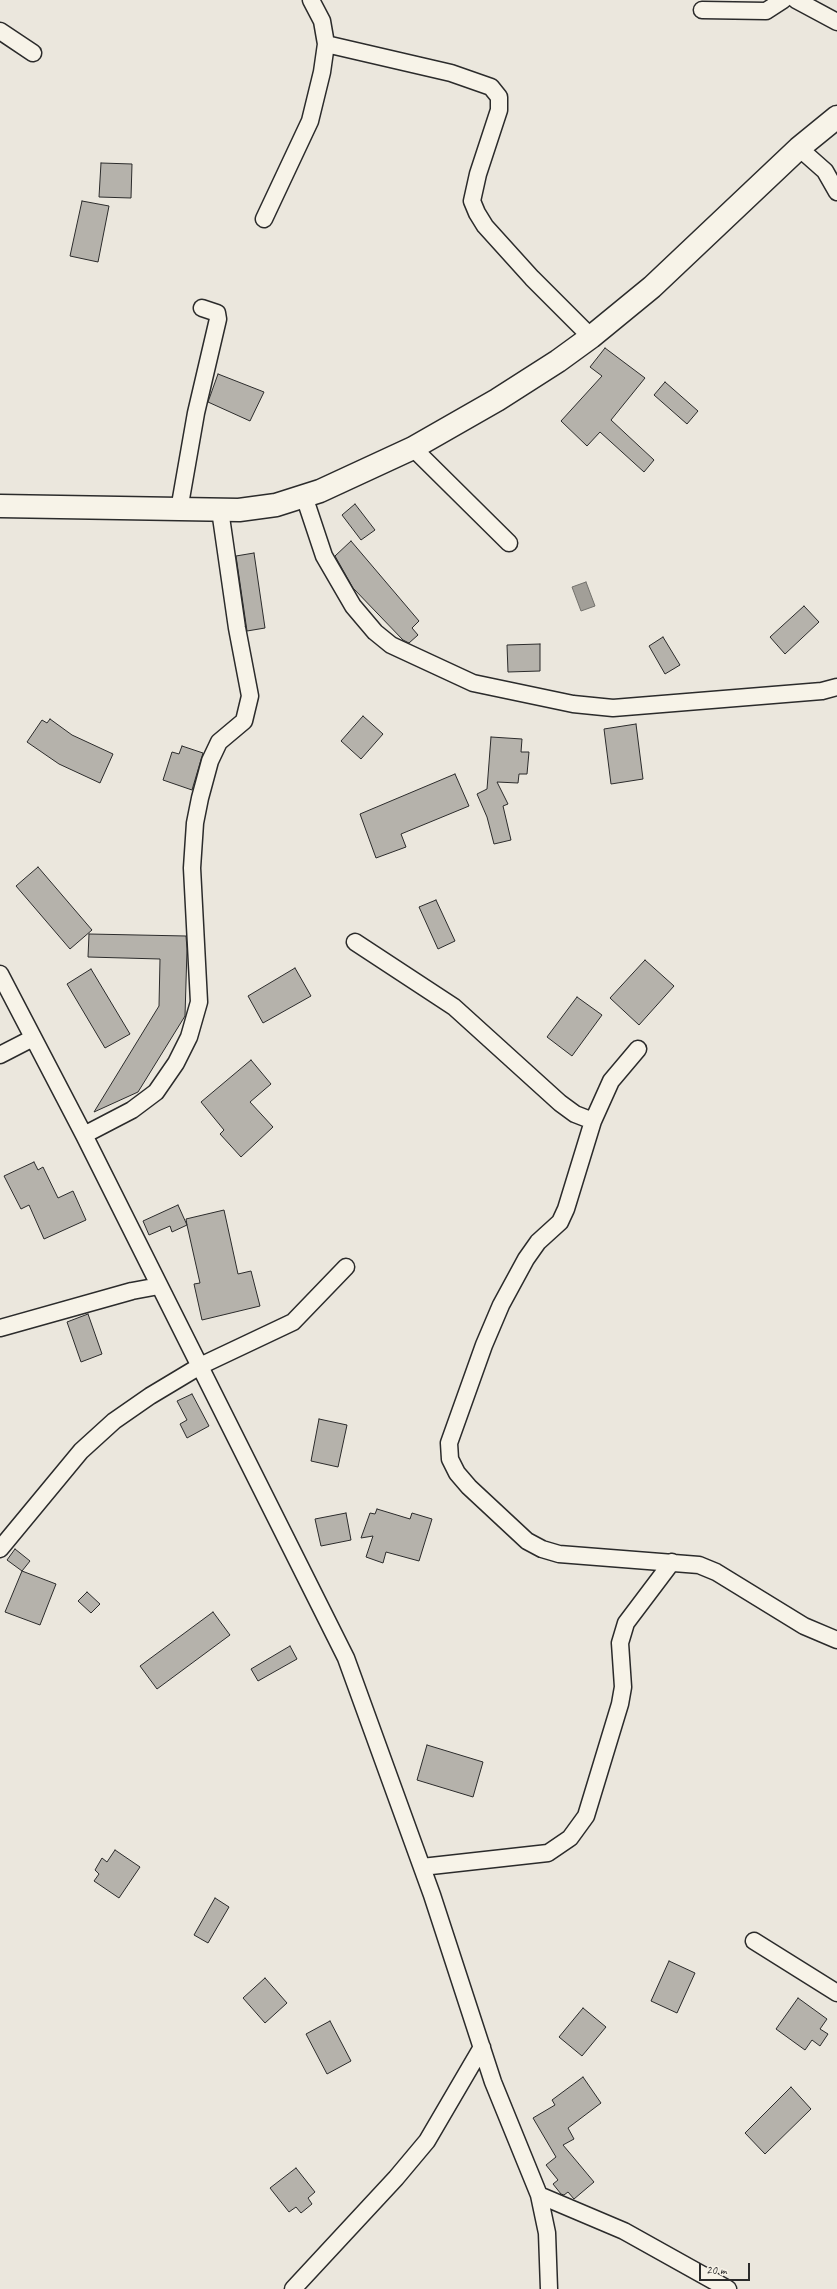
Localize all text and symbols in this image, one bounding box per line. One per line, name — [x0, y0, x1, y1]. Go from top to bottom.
scale bar — [701, 2255, 752, 2281]
text: 20 m — [706, 2262, 726, 2278]

